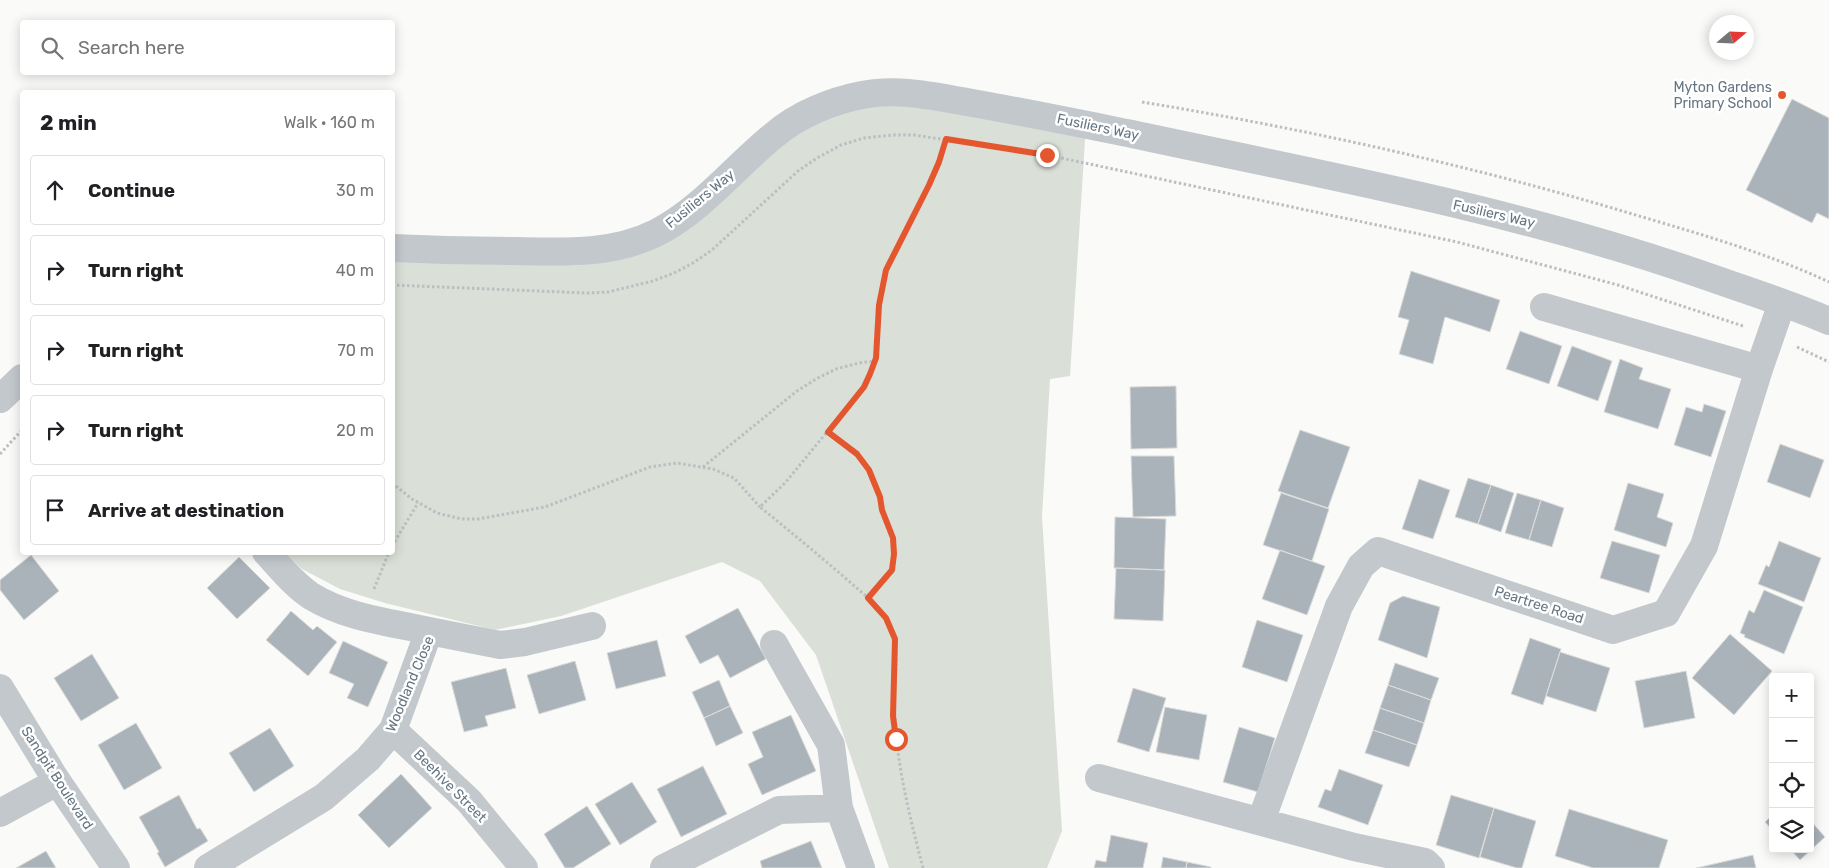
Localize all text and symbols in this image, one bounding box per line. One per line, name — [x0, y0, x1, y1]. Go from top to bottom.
north arrow — [1709, 15, 1754, 60]
search box — [20, 20, 395, 75]
icon: search — [38, 34, 66, 62]
text: Search here — [78, 36, 185, 59]
place label: Myton Gardens Primary School — [1674, 79, 1772, 112]
marker: Myton Gardens Primary School — [1776, 89, 1788, 101]
text: 2 min — [40, 110, 97, 135]
street label: Fusiliers Way — [1055, 110, 1141, 144]
text: Walk · 160 m — [284, 113, 375, 132]
route end — [1036, 144, 1059, 167]
street label: Fusiliers Way — [662, 166, 738, 232]
icon: ahead — [41, 176, 69, 204]
text: Continue — [88, 179, 175, 202]
text: 30 m — [336, 181, 374, 200]
street label: Fusiliers Way — [1451, 196, 1537, 232]
icon: right — [41, 256, 69, 284]
text: Turn right — [88, 259, 183, 282]
text: 40 m — [336, 261, 374, 280]
icon: right — [41, 336, 69, 364]
text: Turn right — [88, 339, 183, 362]
text: 70 m — [337, 341, 374, 360]
icon: right — [41, 416, 69, 444]
text: Turn right — [88, 419, 183, 442]
text: 20 m — [336, 421, 374, 440]
icon: arrive — [41, 496, 69, 524]
text: Arrive at destination — [88, 499, 284, 522]
street label: Peartree Road — [1492, 583, 1586, 627]
street label: Woodland Close — [382, 633, 438, 734]
map controls — [1769, 673, 1814, 853]
button: + — [1769, 673, 1814, 718]
button: − — [1769, 718, 1814, 763]
street label: Sandpit Boulevard — [17, 723, 97, 833]
route start — [885, 728, 908, 751]
street label: Beehive Street — [410, 746, 490, 826]
button: locate — [1769, 763, 1814, 808]
button: layers — [1769, 808, 1814, 853]

